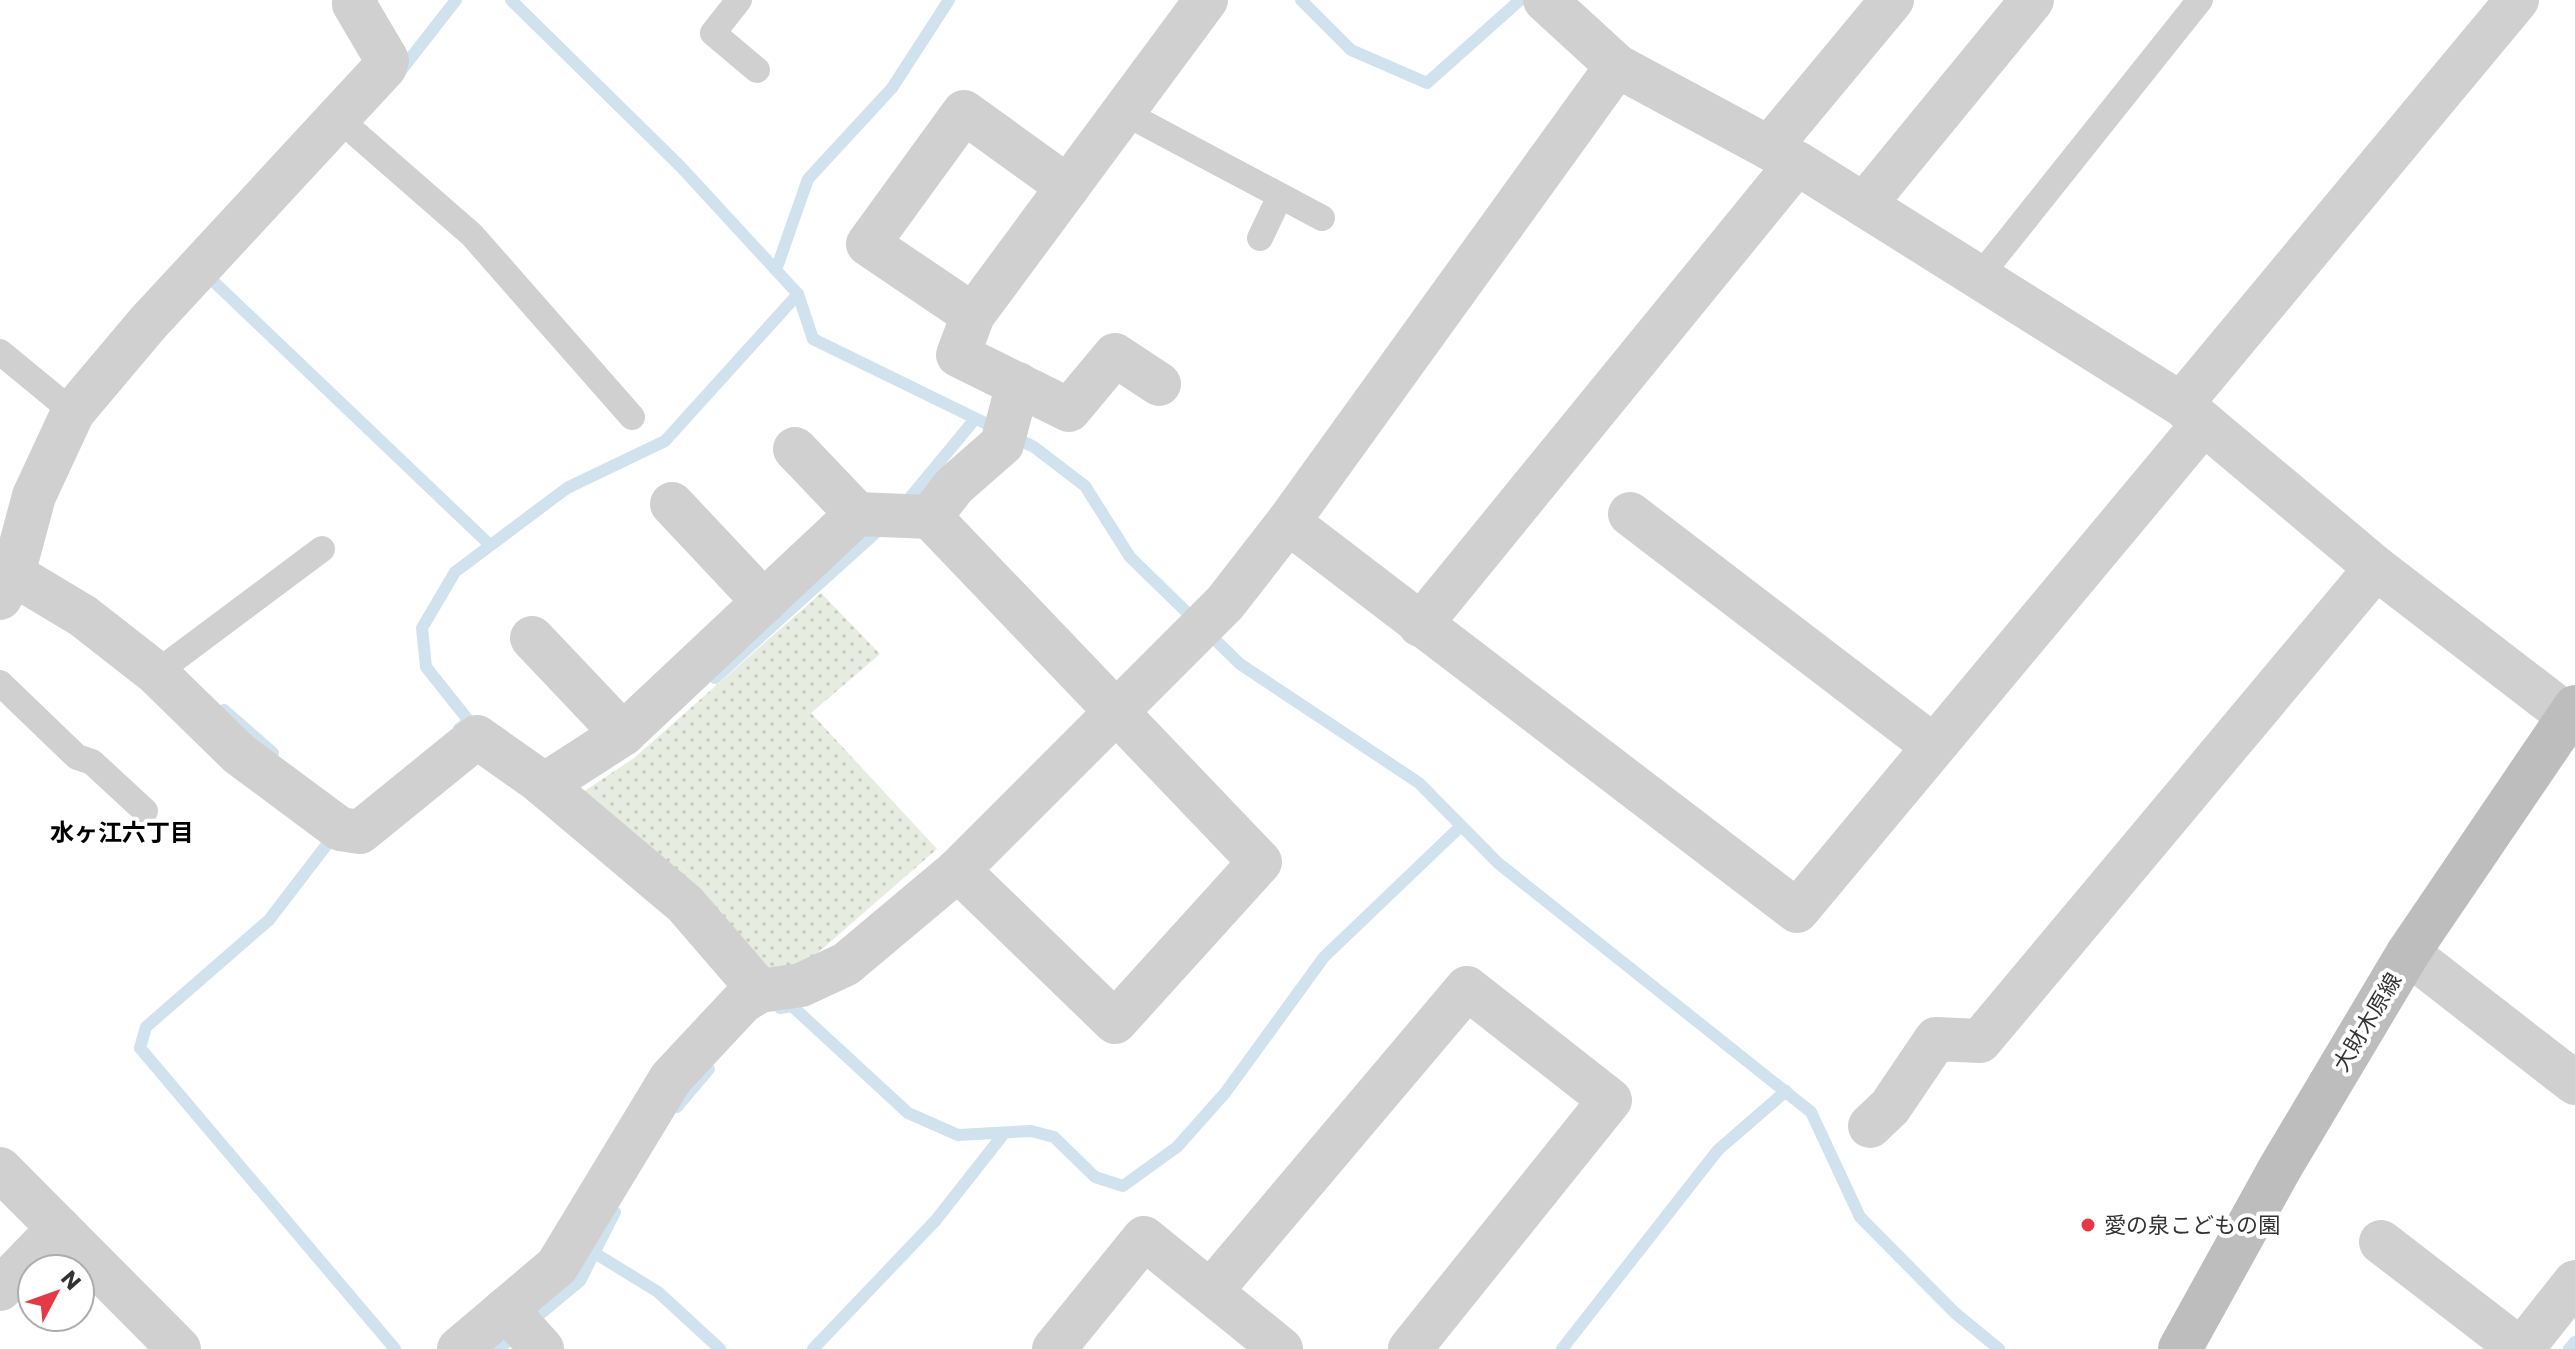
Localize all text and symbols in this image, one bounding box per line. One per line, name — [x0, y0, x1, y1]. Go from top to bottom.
district label: 水ヶ江六丁目 — [50, 816, 194, 849]
street label: 大財木原線 — [2326, 967, 2409, 1077]
place label: 愛の泉こどもの園 — [2104, 1210, 2280, 1241]
marker: 愛の泉こどもの園 — [2079, 1216, 2097, 1234]
north arrow — [16, 1253, 96, 1333]
text: N — [54, 1264, 88, 1297]

